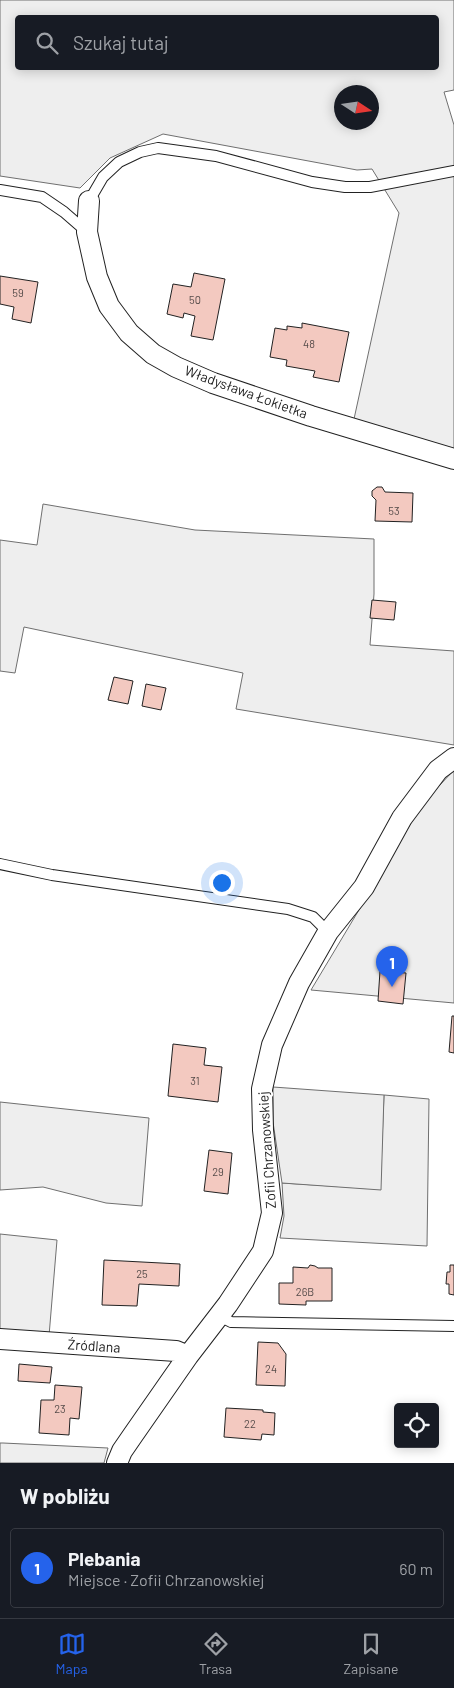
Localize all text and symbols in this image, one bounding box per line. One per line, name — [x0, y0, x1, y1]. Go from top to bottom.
search box — [15, 15, 439, 70]
icon: search — [33, 29, 61, 57]
text: Szukaj tutaj — [73, 31, 169, 54]
north arrow — [334, 85, 379, 130]
house number: 59 — [12, 286, 24, 299]
house number: 50 — [189, 293, 201, 306]
house number: 48 — [303, 337, 315, 350]
street label: Władysława Łokietka — [182, 361, 310, 422]
house number: 53 — [388, 504, 400, 517]
your location — [209, 870, 235, 896]
pin: 1 — [376, 946, 408, 987]
house number: 31 — [190, 1074, 200, 1087]
street label: Zofii Chrzanowskiej — [254, 1091, 279, 1209]
house number: 29 — [212, 1165, 224, 1178]
house number: 25 — [136, 1267, 148, 1280]
house number: 26B — [296, 1285, 314, 1298]
street label: Źródlana — [67, 1335, 121, 1356]
house number: 24 — [265, 1362, 277, 1375]
house number: 23 — [54, 1402, 66, 1415]
map controls — [394, 1403, 439, 1448]
button: locate — [394, 1403, 439, 1448]
house number: 22 — [244, 1417, 256, 1430]
text: W pobliżu — [20, 1483, 110, 1508]
text: Plebania — [68, 1547, 140, 1570]
text: 1 — [34, 1559, 40, 1578]
text: 60 m — [399, 1559, 433, 1578]
text: Miejsce · Zofii Chrzanowskiej — [68, 1570, 265, 1589]
tab: Mapa — [56, 1630, 88, 1677]
tab: Trasa — [199, 1630, 232, 1677]
tab: Zapisane — [343, 1630, 398, 1677]

